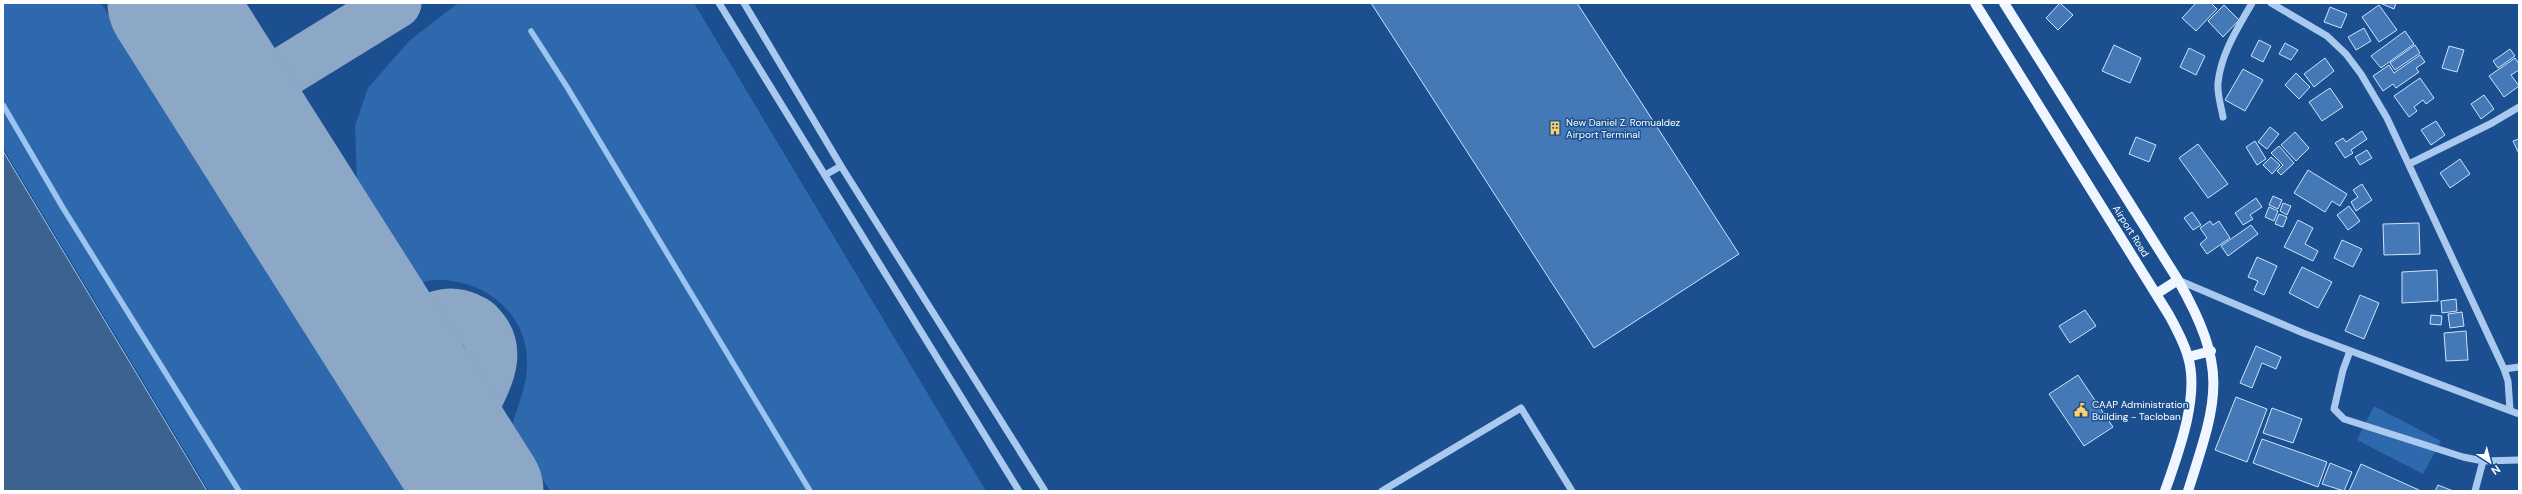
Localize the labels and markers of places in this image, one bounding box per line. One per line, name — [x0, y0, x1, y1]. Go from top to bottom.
place label: New Daniel Z. Romualdez Airport Terminal — [1566, 116, 1681, 141]
building icon: New Daniel Z. Romualdez Airport Terminal — [1547, 120, 1563, 136]
place label: CAAP Administration Building - Tacloban — [2092, 398, 2189, 423]
public building icon: CAAP Administration Building - Tacloban — [2073, 402, 2089, 418]

